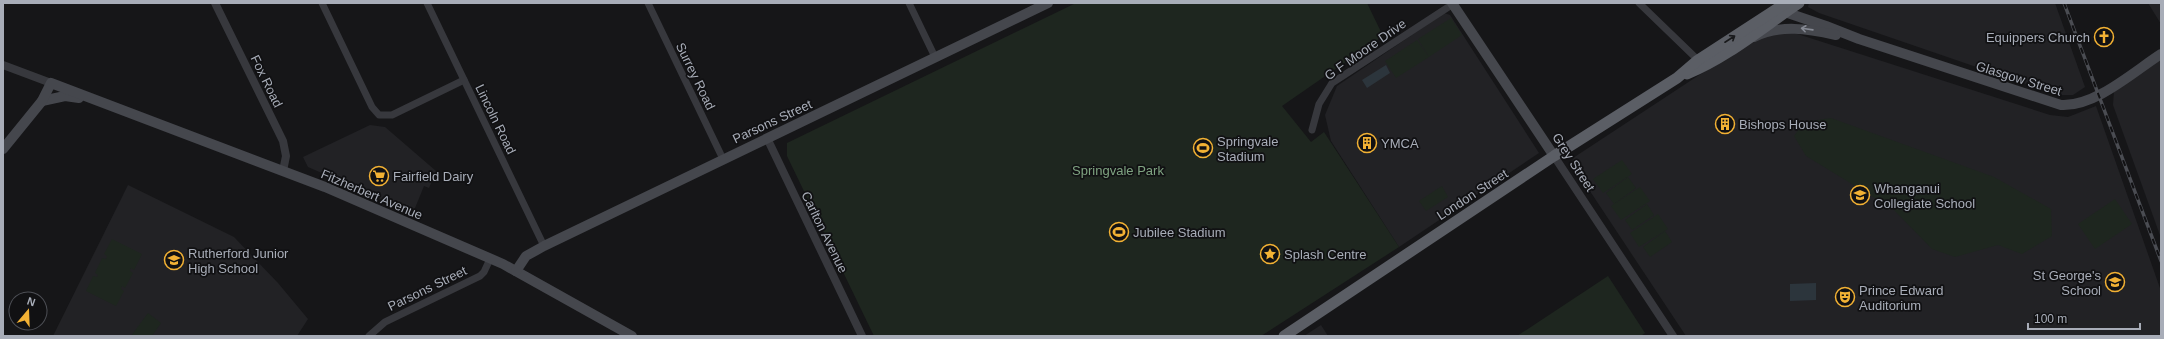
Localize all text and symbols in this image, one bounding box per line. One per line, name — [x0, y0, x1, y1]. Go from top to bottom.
street label: G F Moore Drive — [1322, 16, 1409, 83]
one-way arrow — [1801, 25, 1814, 33]
church icon: Equippers Church — [2093, 26, 2115, 48]
place label: Equippers Church — [1986, 30, 2090, 45]
one-way arrow — [1724, 35, 1735, 43]
street label: Surrey Road — [673, 40, 718, 112]
street label: Fox Road — [247, 53, 286, 110]
street label: Glasgow Street — [1974, 58, 2064, 99]
street label: Lincoln Road — [472, 82, 519, 157]
street label: Parsons Street — [730, 96, 815, 146]
building icon: Bishops House — [1714, 113, 1736, 135]
place label: Bishops House — [1739, 117, 1826, 132]
street label: Grey Street — [1549, 130, 1598, 195]
building icon: YMCA — [1356, 132, 1378, 154]
place label: Springvale Stadium — [1217, 134, 1278, 164]
place label: YMCA — [1381, 136, 1419, 151]
sports icon: Springvale Stadium — [1192, 137, 1214, 159]
park label: Springvale Park — [1072, 163, 1164, 178]
supermarket icon: Fairfield Dairy — [368, 165, 390, 187]
street label: Fitzherbert Avenue — [319, 166, 425, 223]
street label: London Street — [1434, 166, 1511, 223]
place label: Fairfield Dairy — [393, 169, 474, 184]
place label: Whanganui Collegiate School — [1874, 181, 1975, 211]
school or university icon: Whanganui Collegiate School — [1849, 184, 1871, 206]
street label: Carlton Avenue — [798, 189, 851, 275]
sports icon: Jubilee Stadium — [1108, 221, 1130, 243]
place label: Jubilee Stadium — [1133, 225, 1226, 240]
place icon: Splash Centre — [1259, 243, 1281, 265]
place label: Rutherford Junior High School — [188, 246, 289, 276]
place label: Splash Centre — [1284, 247, 1366, 262]
school or university icon: Rutherford Junior High School — [163, 249, 185, 271]
street label: Parsons Street — [385, 263, 469, 314]
place label: St George's School — [2033, 268, 2101, 298]
school or university icon: St George's School — [2104, 271, 2126, 293]
place label: Prince Edward Auditorium — [1859, 283, 1944, 313]
theatre icon: Prince Edward Auditorium — [1834, 286, 1856, 308]
north arrow — [8, 291, 48, 331]
text: N — [26, 295, 37, 309]
scale bar — [2028, 305, 2140, 331]
text: 100 m — [2034, 312, 2067, 326]

